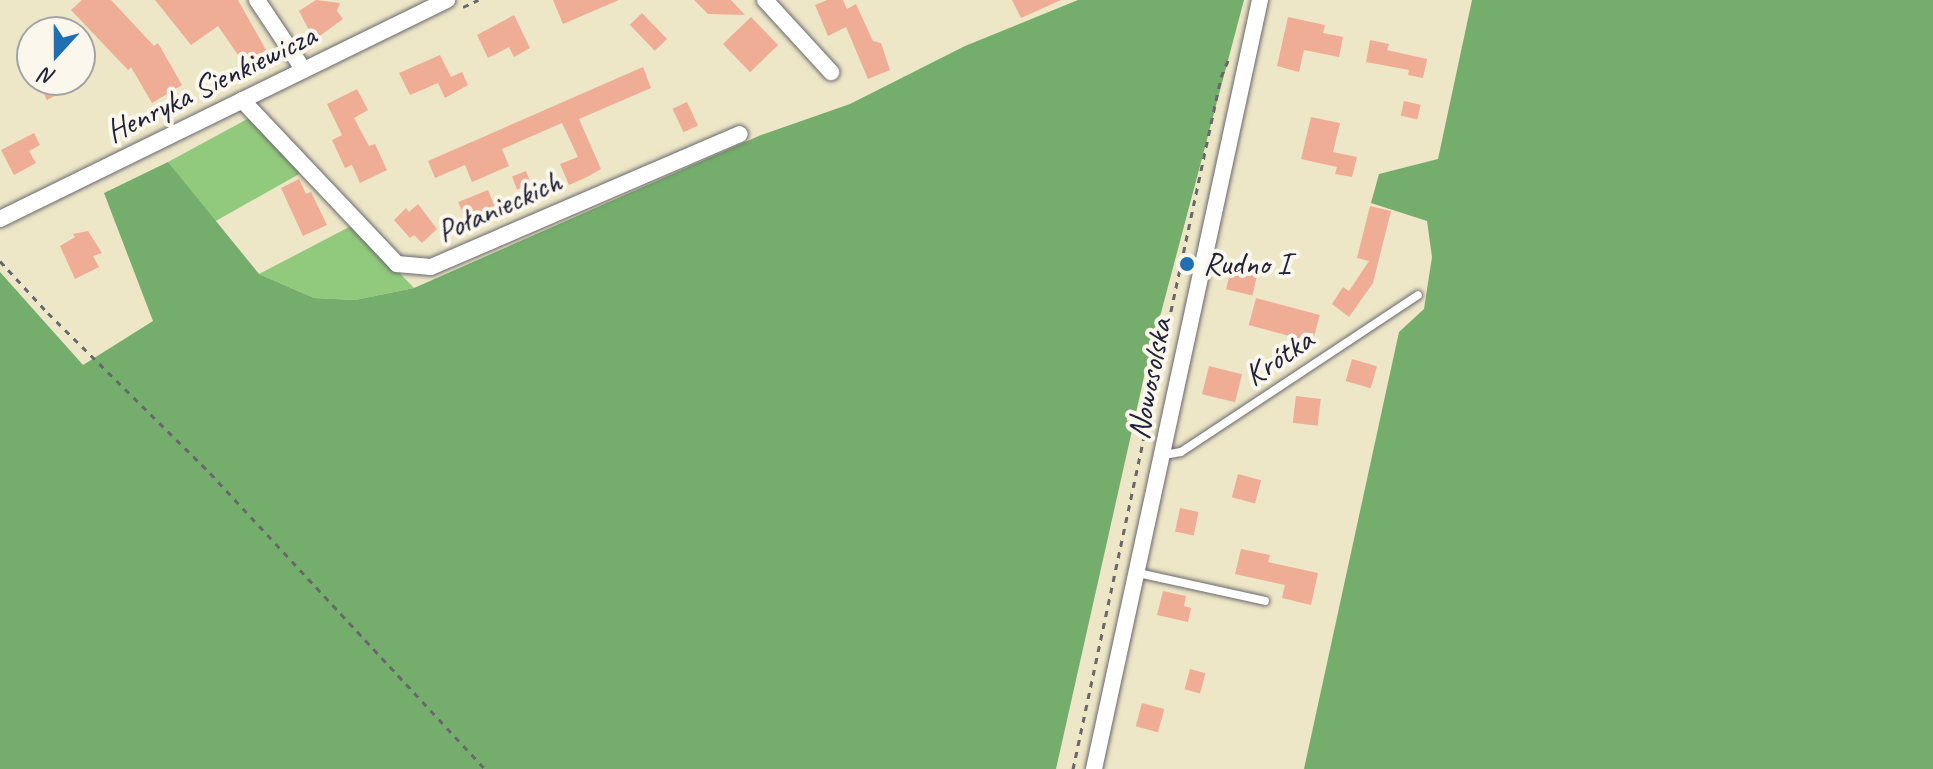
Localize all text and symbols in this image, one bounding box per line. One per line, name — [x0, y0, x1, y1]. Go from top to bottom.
north arrow — [16, 16, 96, 96]
street label: Henryka Sienkiewicza — [99, 16, 323, 152]
text: N — [37, 61, 59, 92]
street label: Połanieckich — [431, 163, 567, 251]
place label: Rudno I — [1203, 245, 1290, 283]
marker: Rudno I — [1178, 255, 1196, 273]
street label: Nowosolska — [1119, 315, 1181, 443]
street label: Krótka — [1237, 321, 1321, 395]

